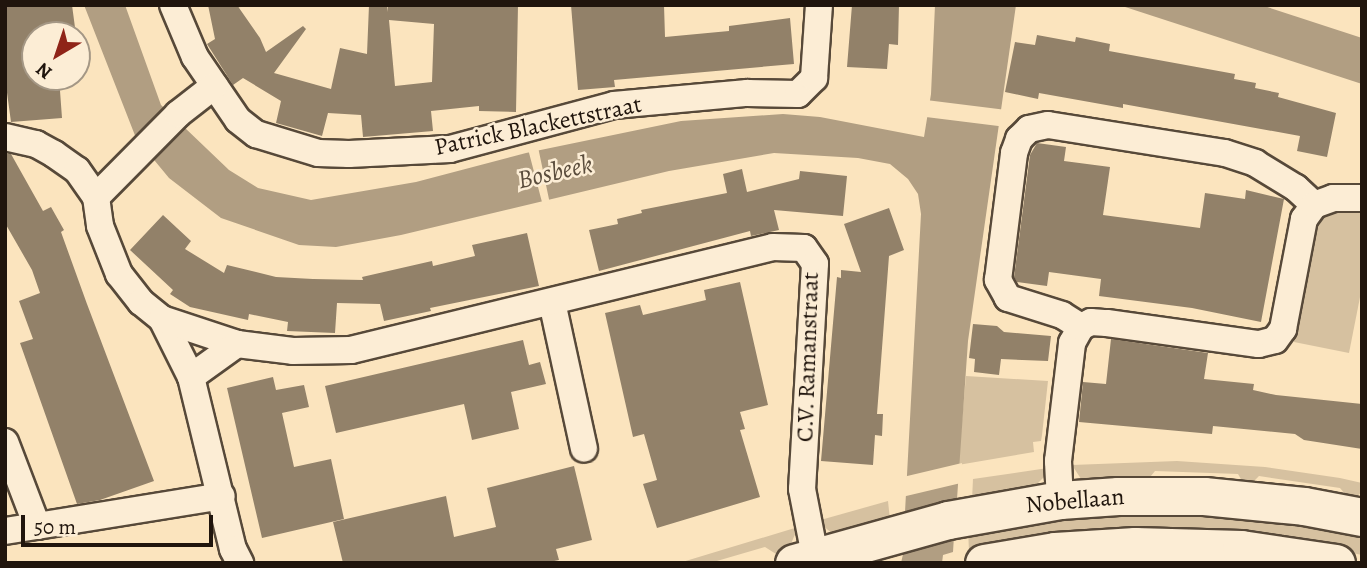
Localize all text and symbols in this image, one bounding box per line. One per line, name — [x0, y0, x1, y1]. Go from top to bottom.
north arrow — [21, 21, 91, 91]
text: N — [30, 56, 58, 85]
street label: Patrick Blackettstraat — [432, 90, 644, 162]
water label: Bosbeek — [514, 148, 596, 196]
street label: C.V. Ramanstraat — [791, 271, 825, 443]
street label: Nobellaan — [1024, 482, 1126, 520]
scale bar — [24, 502, 217, 546]
text: 50 m — [34, 513, 76, 541]

